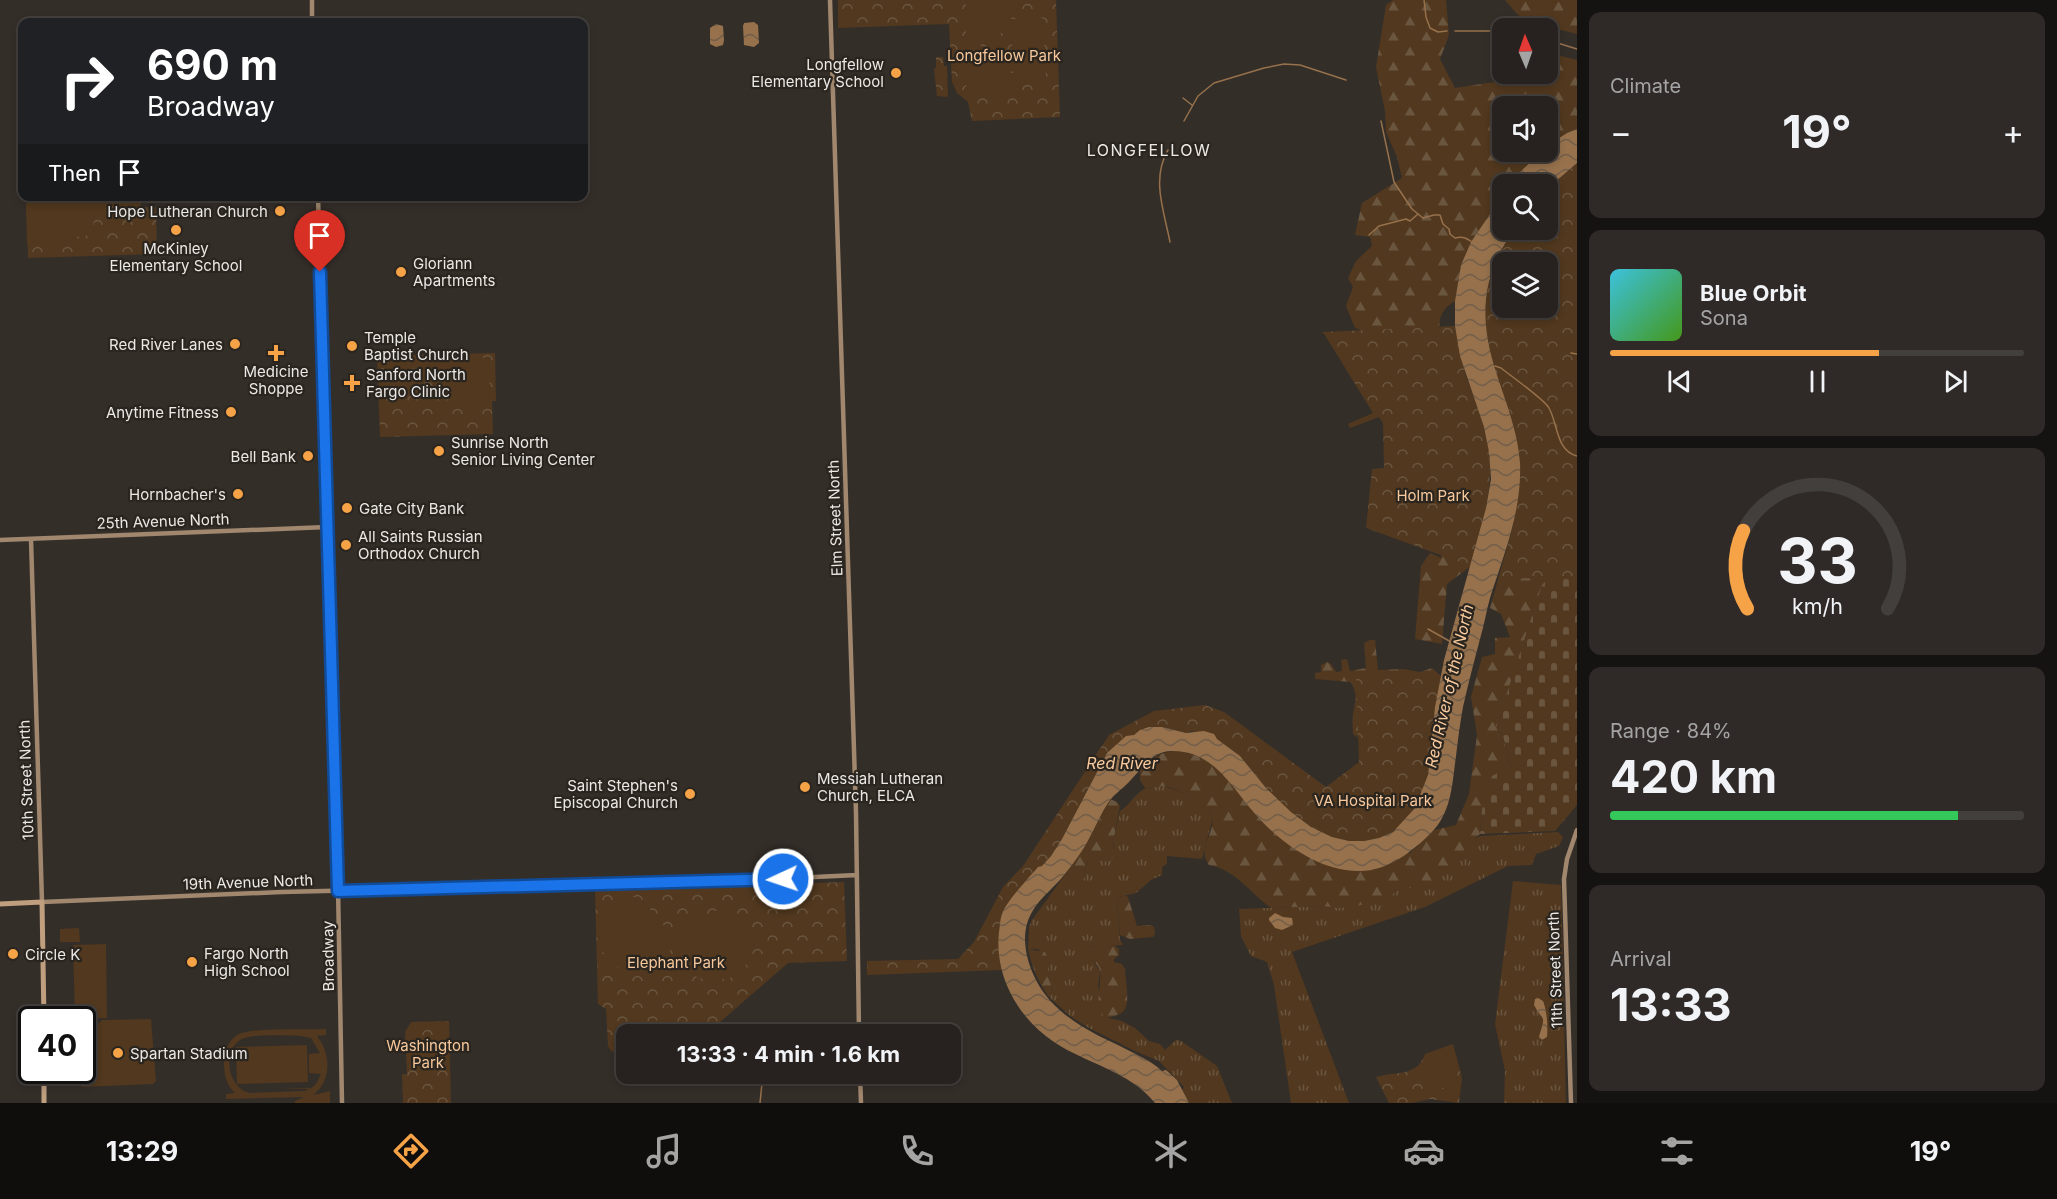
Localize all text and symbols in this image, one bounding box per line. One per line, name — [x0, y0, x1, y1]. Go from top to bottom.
north arrow — [1492, 18, 1558, 84]
map controls — [1492, 18, 1558, 318]
text: 690 m — [147, 39, 278, 90]
icon: right — [48, 42, 126, 120]
park label: Longfellow Park — [947, 46, 1062, 65]
place label: Longfellow Elementary School — [751, 55, 884, 91]
marker: Longfellow Elementary School — [889, 66, 903, 80]
text: Climate — [1610, 74, 1681, 98]
text: Broadway — [147, 90, 275, 123]
button: sound — [1492, 96, 1558, 162]
text: 19° — [1782, 104, 1852, 159]
text: − — [1610, 112, 1632, 152]
text: + — [2002, 112, 2024, 152]
district label: LONGFELLOW — [1087, 140, 1211, 160]
icon: arrive — [113, 156, 146, 189]
text: Then — [48, 160, 101, 186]
button: search — [1492, 174, 1558, 240]
place label: Hope Lutheran Church — [107, 202, 268, 221]
marker: Hope Lutheran Church — [273, 204, 287, 218]
pin — [294, 210, 345, 272]
icon: arrive — [303, 219, 336, 252]
marker: McKinley Elementary School — [169, 223, 183, 237]
place label: McKinley Elementary School — [110, 239, 242, 275]
button: layers — [1492, 252, 1558, 318]
place label: Gloriann Apartments — [413, 254, 495, 290]
marker: Gloriann Apartments — [394, 265, 408, 279]
text: Blue Orbit — [1700, 280, 1807, 306]
text: Sona — [1700, 306, 1748, 330]
place label: Temple Baptist Church — [364, 328, 469, 364]
place label: Red River Lanes — [109, 335, 223, 354]
marker: Red River Lanes — [228, 337, 242, 351]
marker: Temple Baptist Church — [345, 339, 359, 353]
marker: Medicine Shoppe — [269, 346, 283, 360]
place label: Medicine Shoppe — [244, 362, 308, 398]
place label: Sanford North Fargo Clinic — [366, 365, 466, 401]
icon: previous — [1663, 365, 1696, 398]
icon: pause — [1801, 365, 1834, 398]
icon: next — [1939, 365, 1972, 398]
marker: Sanford North Fargo Clinic — [343, 374, 361, 392]
place label: Anytime Fitness — [106, 403, 219, 422]
marker: Anytime Fitness — [224, 405, 238, 419]
place label: Sunrise North Senior Living Center — [451, 433, 595, 469]
marker: Sunrise North Senior Living Center — [432, 444, 446, 458]
place label: Bell Bank — [231, 447, 297, 466]
marker: Bell Bank — [301, 449, 315, 463]
street label: Elm Street North — [823, 459, 847, 577]
place label: Hornbacher's — [129, 485, 226, 504]
park label: Holm Park — [1396, 486, 1470, 505]
marker: Hornbacher's — [231, 487, 245, 501]
place label: Gate City Bank — [359, 499, 465, 518]
marker: Gate City Bank — [340, 501, 354, 515]
street label: 25th Avenue North — [96, 509, 230, 533]
text: 33 — [1777, 523, 1857, 598]
place label: All Saints Russian Orthodox Church — [358, 527, 483, 563]
marker: All Saints Russian Orthodox Church — [339, 538, 353, 552]
text: km/h — [1792, 593, 1842, 619]
water label: Red River of the North — [1420, 602, 1478, 770]
text: Range · 84% — [1610, 719, 1732, 743]
street label: 10th Street North — [14, 720, 38, 840]
text: 420 km — [1610, 749, 1777, 804]
water label: Red River — [1086, 753, 1159, 773]
place label: Messiah Lutheran Church, ELCA — [817, 769, 943, 805]
place label: Saint Stephen's Episcopal Church — [554, 776, 678, 812]
marker: Messiah Lutheran Church, ELCA — [798, 780, 812, 794]
marker: Saint Stephen's Episcopal Church — [683, 787, 697, 801]
park label: VA Hospital Park — [1314, 791, 1433, 810]
position arrow — [751, 847, 815, 911]
street label: 19th Avenue North — [182, 870, 314, 894]
street label: 11th Street North — [1543, 911, 1567, 1029]
street label: Broadway — [318, 920, 338, 992]
place label: Fargo North High School — [204, 944, 290, 980]
place label: Circle K — [25, 945, 80, 964]
marker: Circle K — [6, 947, 20, 961]
text: Arrival — [1610, 947, 1672, 971]
park label: Elephant Park — [627, 953, 726, 972]
marker: Fargo North High School — [185, 955, 199, 969]
text: 13:33 — [1610, 977, 1732, 1032]
speed limit sign: 40 — [18, 1006, 96, 1084]
park label: Washington Park — [386, 1036, 470, 1072]
text: 13:33 · 4 min · 1.6 km — [677, 1041, 900, 1067]
place label: Spartan Stadium — [130, 1044, 248, 1063]
marker: Spartan Stadium — [111, 1046, 125, 1060]
icon: directions — [390, 1130, 432, 1172]
icon: music — [643, 1130, 685, 1172]
icon: phone — [896, 1130, 938, 1172]
icon: climate — [1150, 1130, 1192, 1172]
icon: car — [1403, 1130, 1445, 1172]
icon: filters — [1656, 1130, 1698, 1172]
text: 13:29 — [106, 1135, 178, 1168]
text: 19° — [1910, 1135, 1951, 1168]

